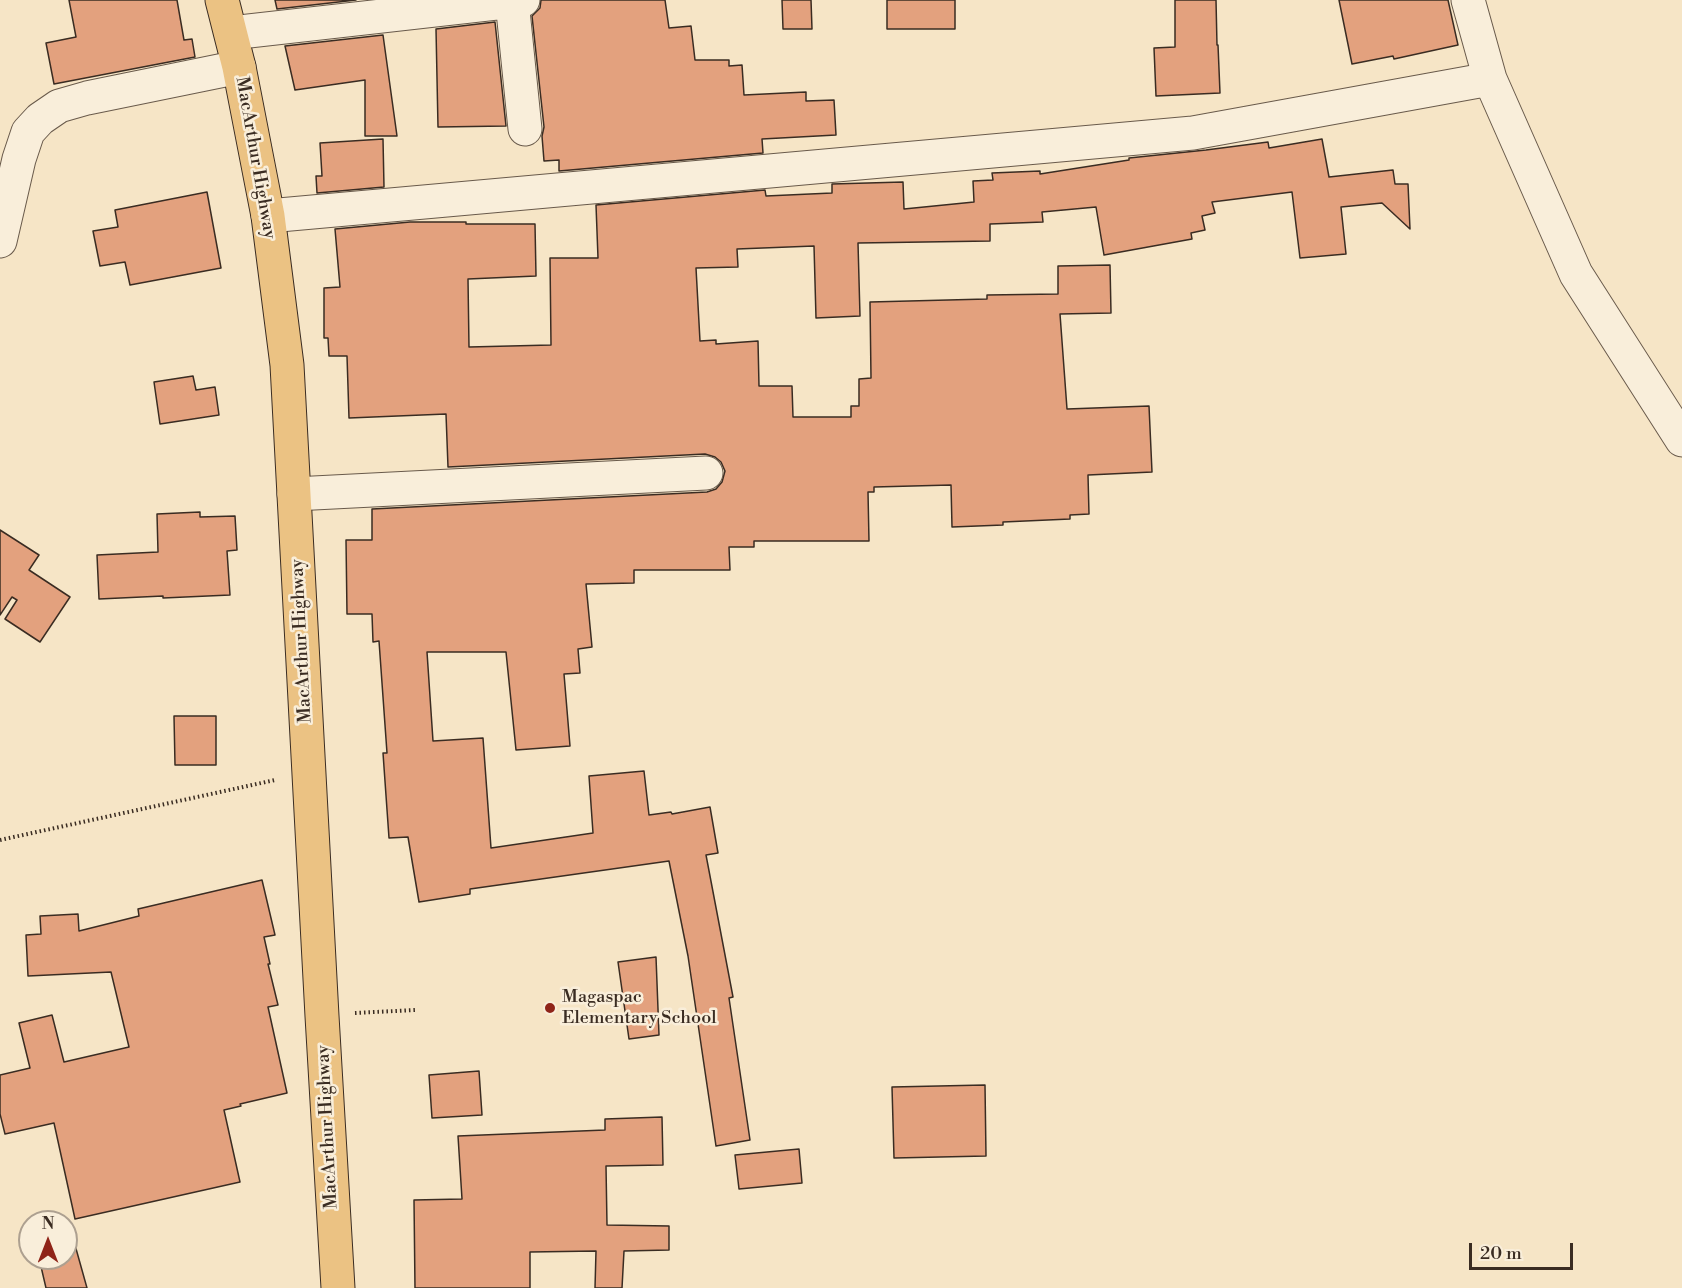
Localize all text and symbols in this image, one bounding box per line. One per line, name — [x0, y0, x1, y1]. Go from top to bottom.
street label: MacArthur Highway — [230, 75, 280, 241]
street label: MacArthur Highway — [287, 558, 317, 724]
place label: Magaspac Elementary School — [562, 987, 717, 1030]
marker: Magaspac Elementary School — [543, 1001, 557, 1015]
street label: MacArthur Highway — [313, 1044, 343, 1210]
north arrow — [18, 1210, 78, 1270]
text: N — [42, 1214, 54, 1234]
scale bar — [1472, 1231, 1576, 1269]
text: 20 m — [1480, 1242, 1522, 1265]

